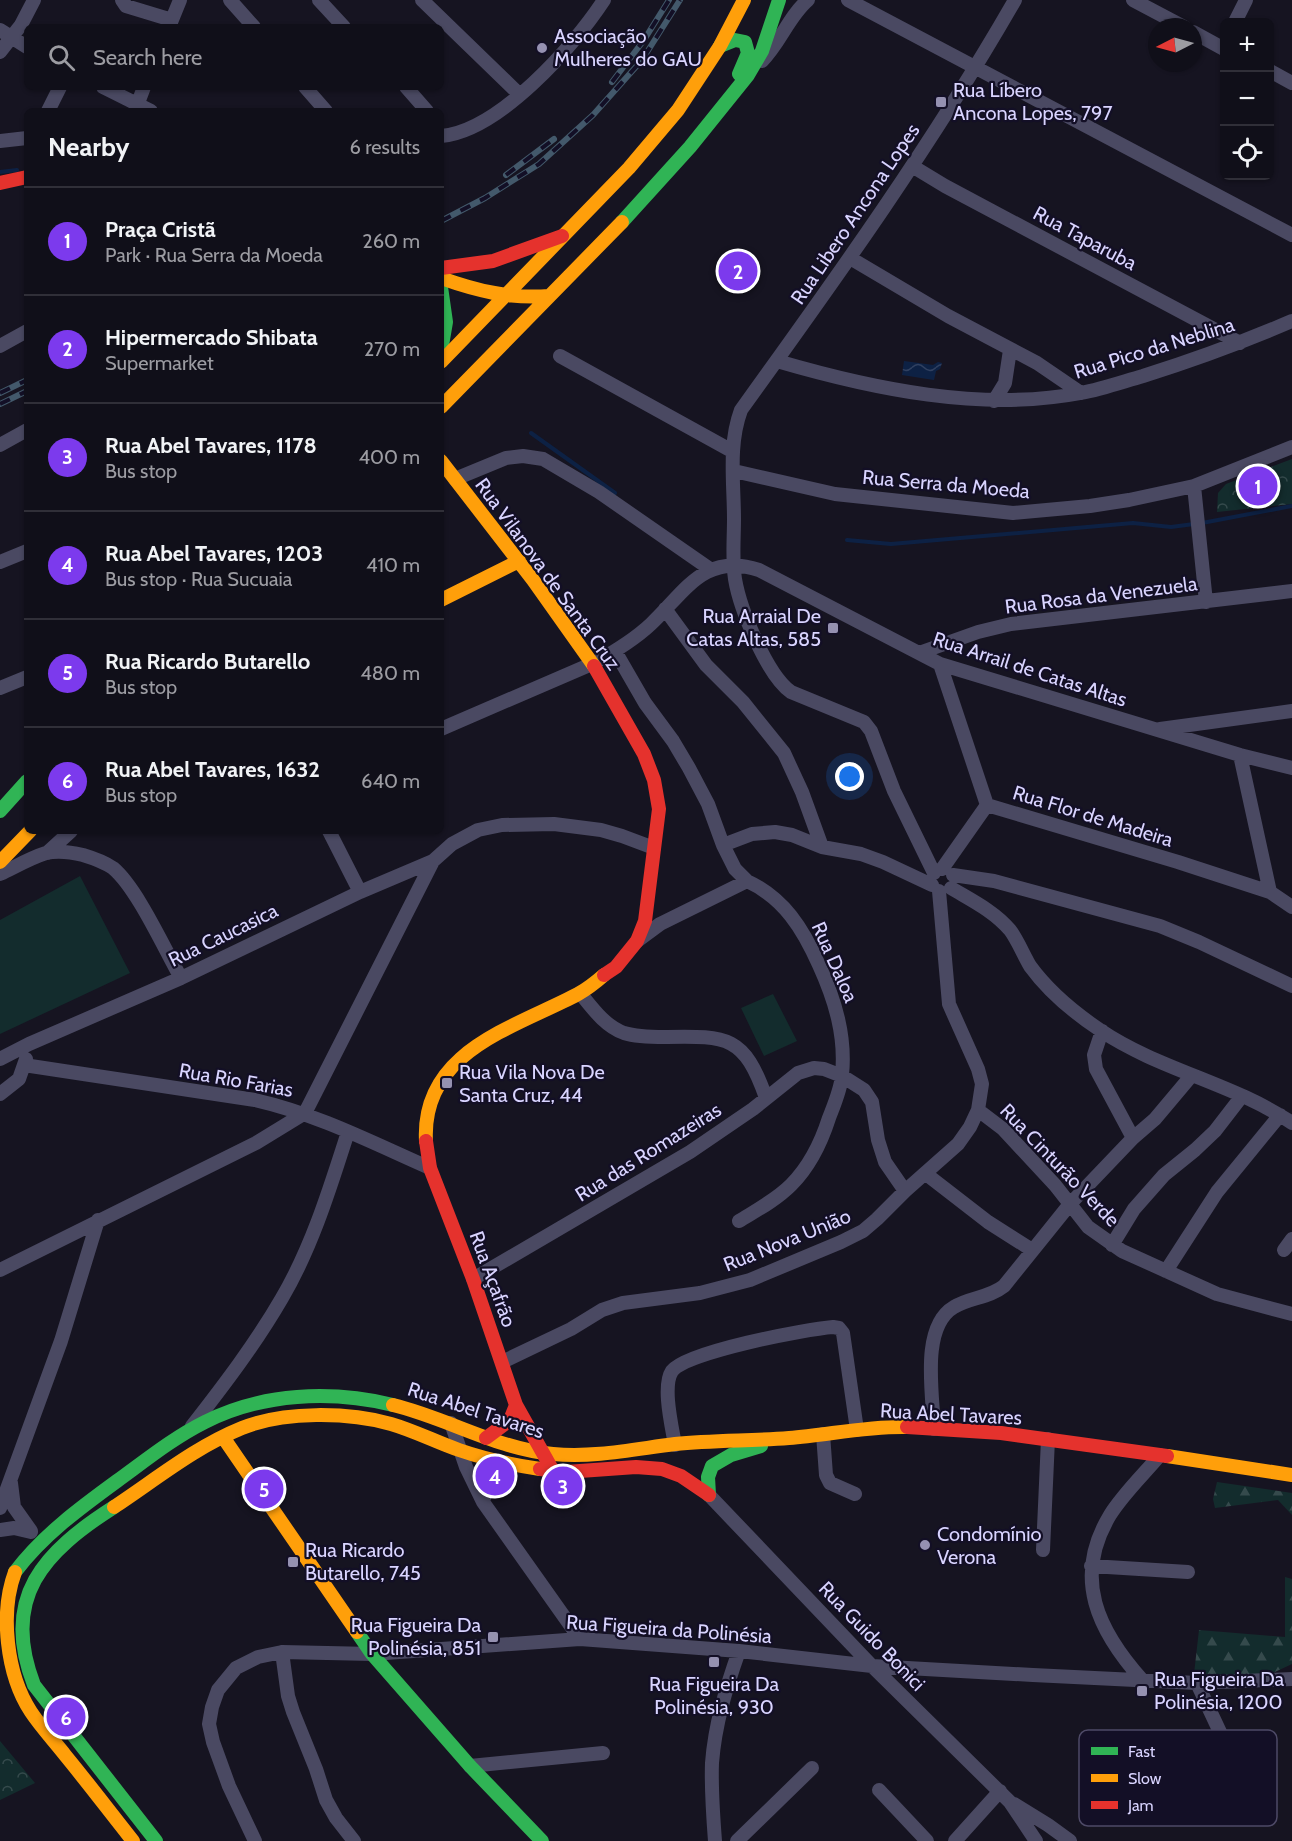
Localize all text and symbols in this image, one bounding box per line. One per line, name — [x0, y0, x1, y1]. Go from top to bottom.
north arrow — [1148, 18, 1202, 72]
map controls — [1220, 18, 1274, 180]
button: + — [1220, 18, 1274, 72]
search box — [24, 24, 444, 90]
place label: Associação Mulheres do GAU — [554, 24, 702, 71]
icon: search — [45, 41, 78, 74]
marker: Associação Mulheres do GAU — [535, 41, 549, 55]
text: Search here — [93, 44, 202, 71]
button: − — [1220, 72, 1274, 126]
place label: Rua Líbero Ancona Lopes, 797 — [953, 78, 1113, 125]
marker: Rua Líbero Ancona Lopes, 797 — [934, 95, 948, 109]
street label: Rua Libero Ancona Lopes — [786, 119, 924, 309]
button: locate — [1220, 126, 1274, 180]
text: Nearby — [48, 131, 129, 163]
text: 6 results — [349, 135, 420, 159]
street label: Rua Taparuba — [1029, 201, 1141, 275]
text: Praça Cristã — [105, 216, 216, 243]
text: 1 — [64, 229, 71, 253]
text: 260 m — [362, 229, 420, 253]
text: Park · Rua Serra da Moeda — [105, 243, 323, 267]
pin: 2 — [718, 248, 758, 294]
street label: Rua Pico da Neblina — [1071, 312, 1237, 384]
text: Hipermercado Shibata — [105, 324, 318, 351]
text: 2 — [62, 337, 73, 361]
text: 270 m — [364, 337, 420, 361]
text: Supermarket — [105, 351, 214, 375]
text: Rua Abel Tavares, 1178 — [105, 432, 317, 459]
text: 3 — [62, 445, 73, 469]
text: 400 m — [358, 445, 420, 469]
text: Bus stop — [105, 459, 177, 483]
pin: 1 — [1238, 464, 1278, 508]
street label: Rua Serra da Moeda — [861, 465, 1031, 503]
street label: Rua Vilanova de Santa Cruz — [470, 473, 626, 675]
text: Rua Abel Tavares, 1203 — [105, 540, 323, 567]
text: 4 — [61, 553, 74, 577]
text: 410 m — [366, 553, 420, 577]
text: Bus stop · Rua Sucuaia — [105, 567, 292, 591]
street label: Rua Rosa da Venezuela — [1003, 571, 1199, 619]
place label: Rua Arraial De Catas Altas, 585 — [686, 604, 821, 651]
marker: Rua Arraial De Catas Altas, 585 — [826, 621, 840, 635]
street label: Rua Arrail de Catas Altas — [930, 626, 1130, 712]
text: Rua Ricardo Butarello — [105, 648, 310, 675]
text: 5 — [62, 661, 73, 685]
text: 480 m — [360, 661, 420, 685]
text: Bus stop — [105, 675, 177, 699]
text: Rua Abel Tavares, 1632 — [105, 756, 320, 783]
your location — [835, 762, 864, 791]
text: 6 — [62, 769, 73, 793]
text: 640 m — [361, 769, 420, 793]
street label: Rua Flor de Madeira — [1010, 780, 1176, 852]
text: Bus stop — [105, 783, 177, 807]
street label: Rua Caucasica — [164, 898, 282, 972]
street label: Rua Daloa — [807, 918, 864, 1006]
street label: Rua Rio Farias — [177, 1058, 295, 1102]
place label: Rua Vila Nova De Santa Cruz, 44 — [459, 1060, 605, 1107]
marker: Rua Vila Nova De Santa Cruz, 44 — [440, 1076, 454, 1090]
street label: Rua das Romazeiras — [571, 1097, 725, 1207]
street label: Rua Cinturão Verde — [995, 1098, 1125, 1232]
street label: Rua Nova União — [720, 1204, 854, 1276]
street label: Rua Açafrão — [465, 1228, 521, 1330]
street label: Rua Abel Tavares — [405, 1377, 547, 1443]
street label: Rua Abel Tavares — [880, 1398, 1022, 1430]
pin: 4 — [476, 1454, 514, 1498]
pin: 3 — [544, 1464, 582, 1508]
pin: 5 — [244, 1466, 284, 1512]
place label: Condomínio Verona — [937, 1522, 1042, 1569]
place label: Rua Ricardo Butarello, 745 — [305, 1538, 421, 1585]
marker: Condomínio Verona — [918, 1538, 932, 1552]
marker: Rua Ricardo Butarello, 745 — [286, 1555, 300, 1569]
street label: Rua Guido Bonici — [814, 1576, 930, 1696]
street label: Rua Figueira da Polinésia — [565, 1610, 773, 1648]
place label: Rua Figueira Da Polinésia, 851 — [351, 1613, 481, 1660]
marker: Rua Figueira Da Polinésia, 851 — [486, 1630, 500, 1644]
marker: Rua Figueira Da Polinésia, 930 — [707, 1655, 721, 1669]
place label: Rua Figueira Da Polinésia, 1200 — [1154, 1667, 1285, 1714]
place label: Rua Figueira Da Polinésia, 930 — [649, 1672, 779, 1719]
marker: Rua Figueira Da Polinésia, 1200 — [1135, 1684, 1149, 1698]
pin: 6 — [46, 1694, 86, 1740]
legend — [1079, 1730, 1277, 1826]
text: Fast — [1128, 1742, 1156, 1761]
text: Slow — [1128, 1769, 1162, 1788]
text: Jam — [1127, 1796, 1154, 1815]

